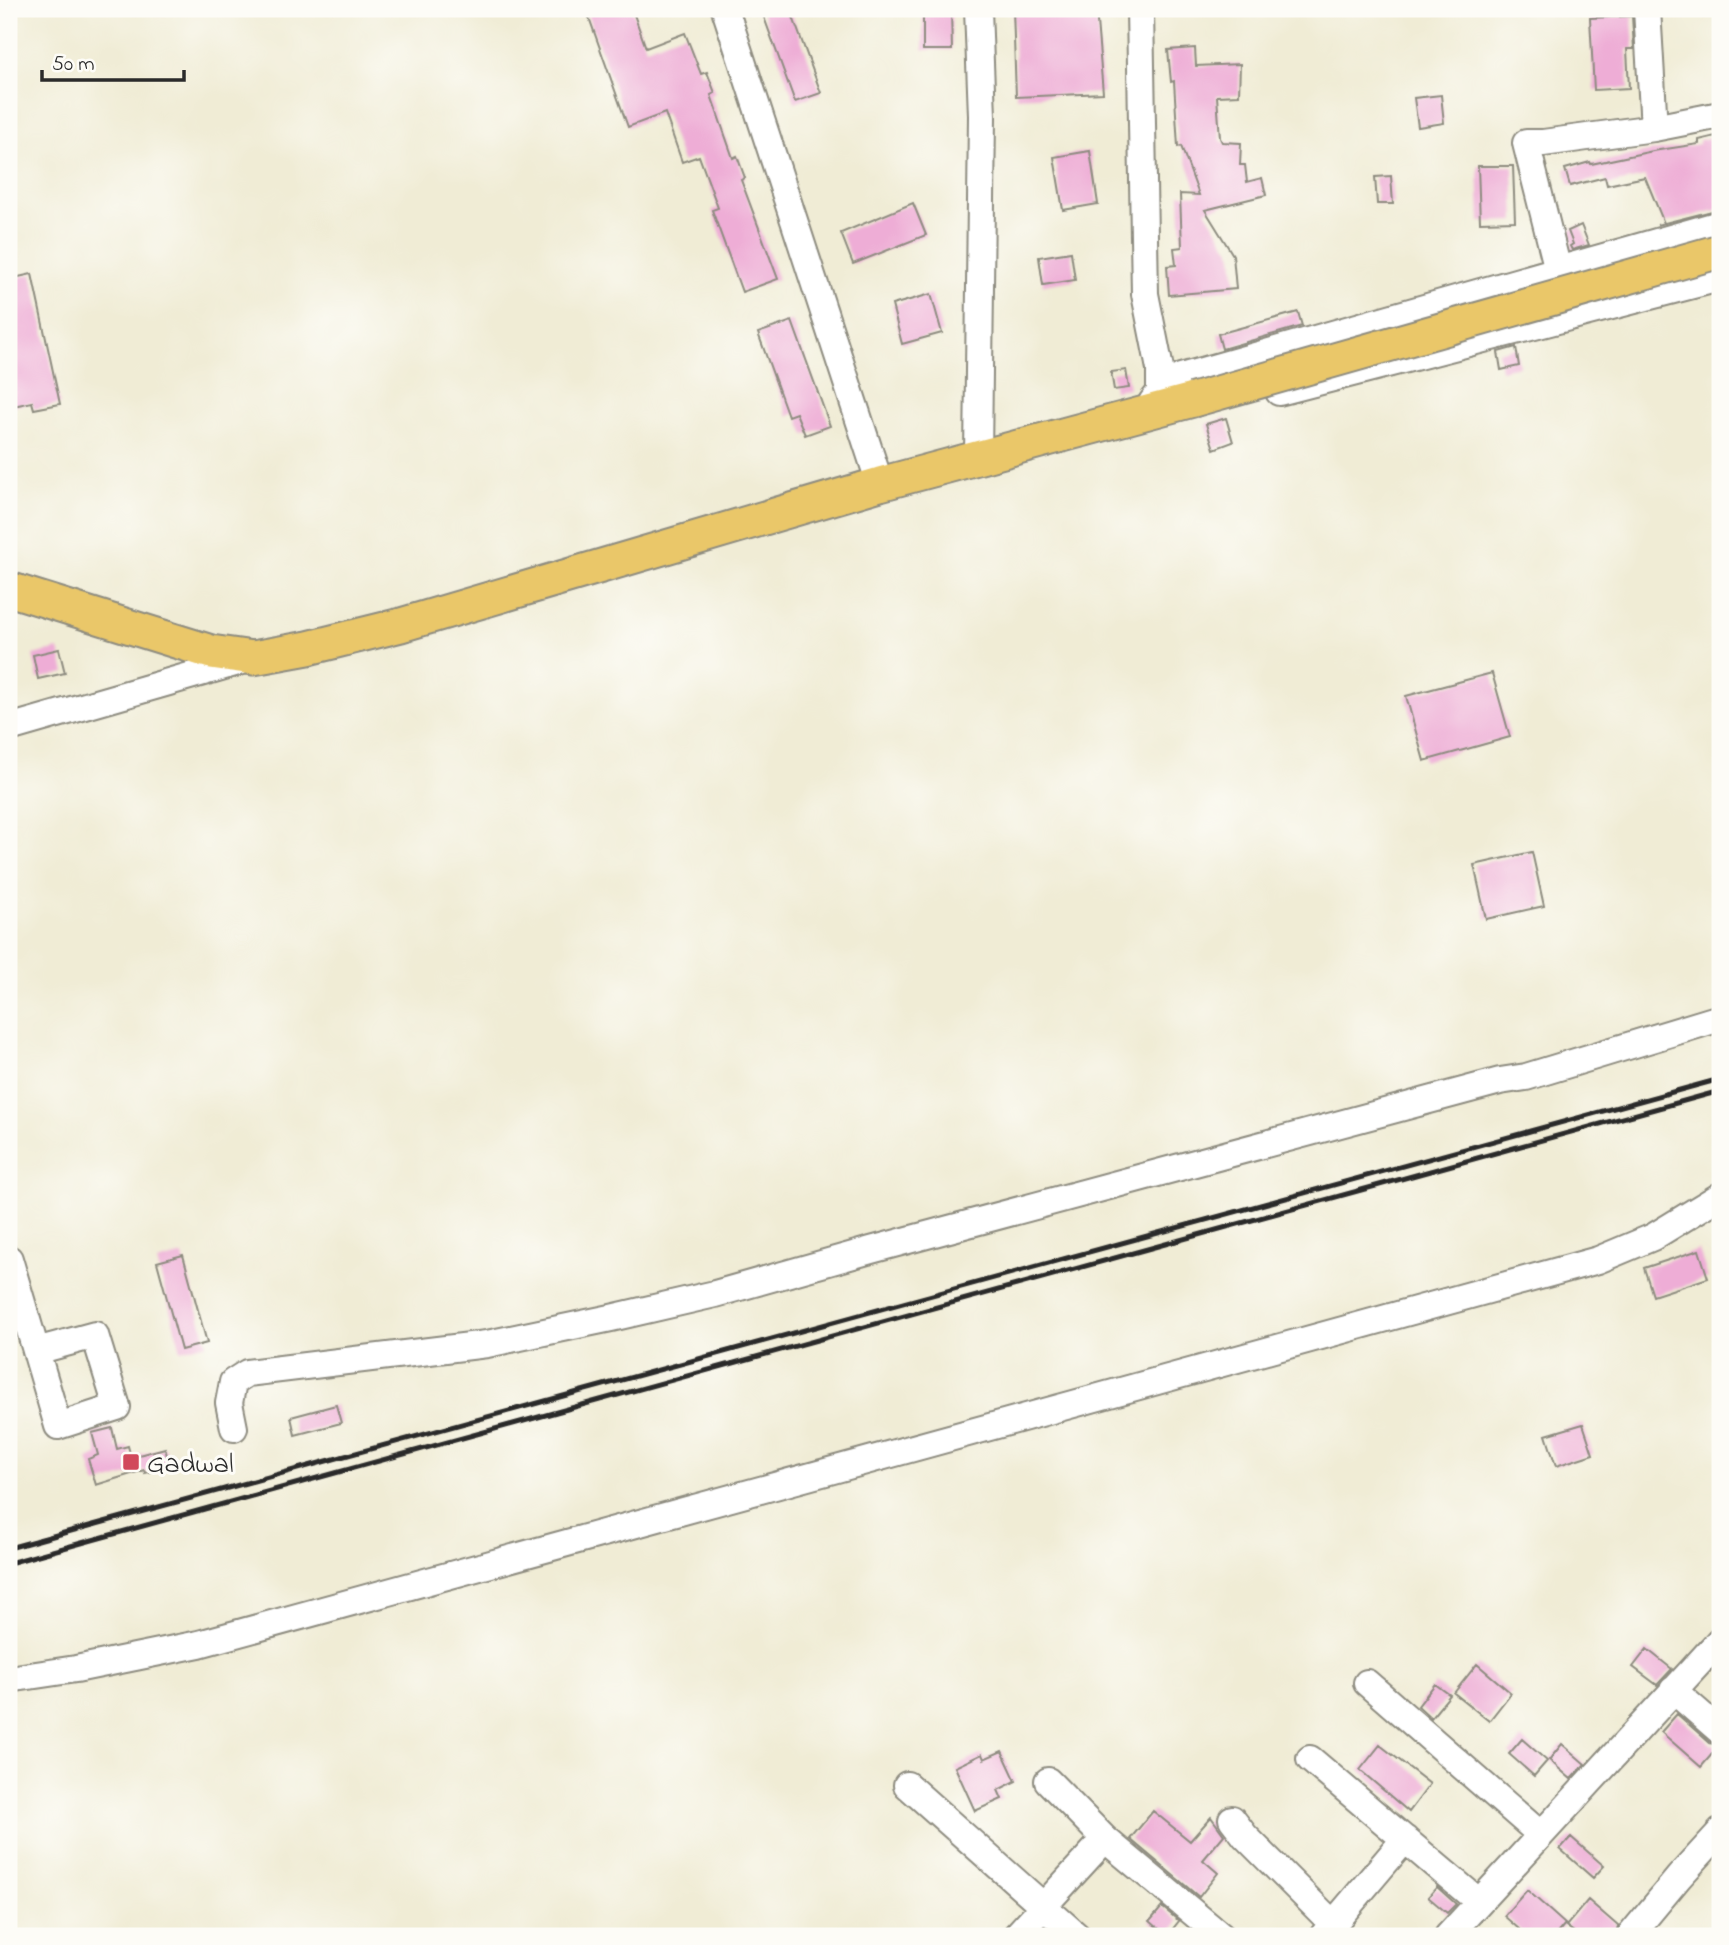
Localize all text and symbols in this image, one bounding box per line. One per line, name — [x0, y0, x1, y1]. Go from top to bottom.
scale bar — [42, 38, 184, 82]
text: 50 m — [52, 50, 95, 80]
place label: Gadwal — [147, 1445, 234, 1486]
marker: Gadwal — [121, 1452, 141, 1472]

